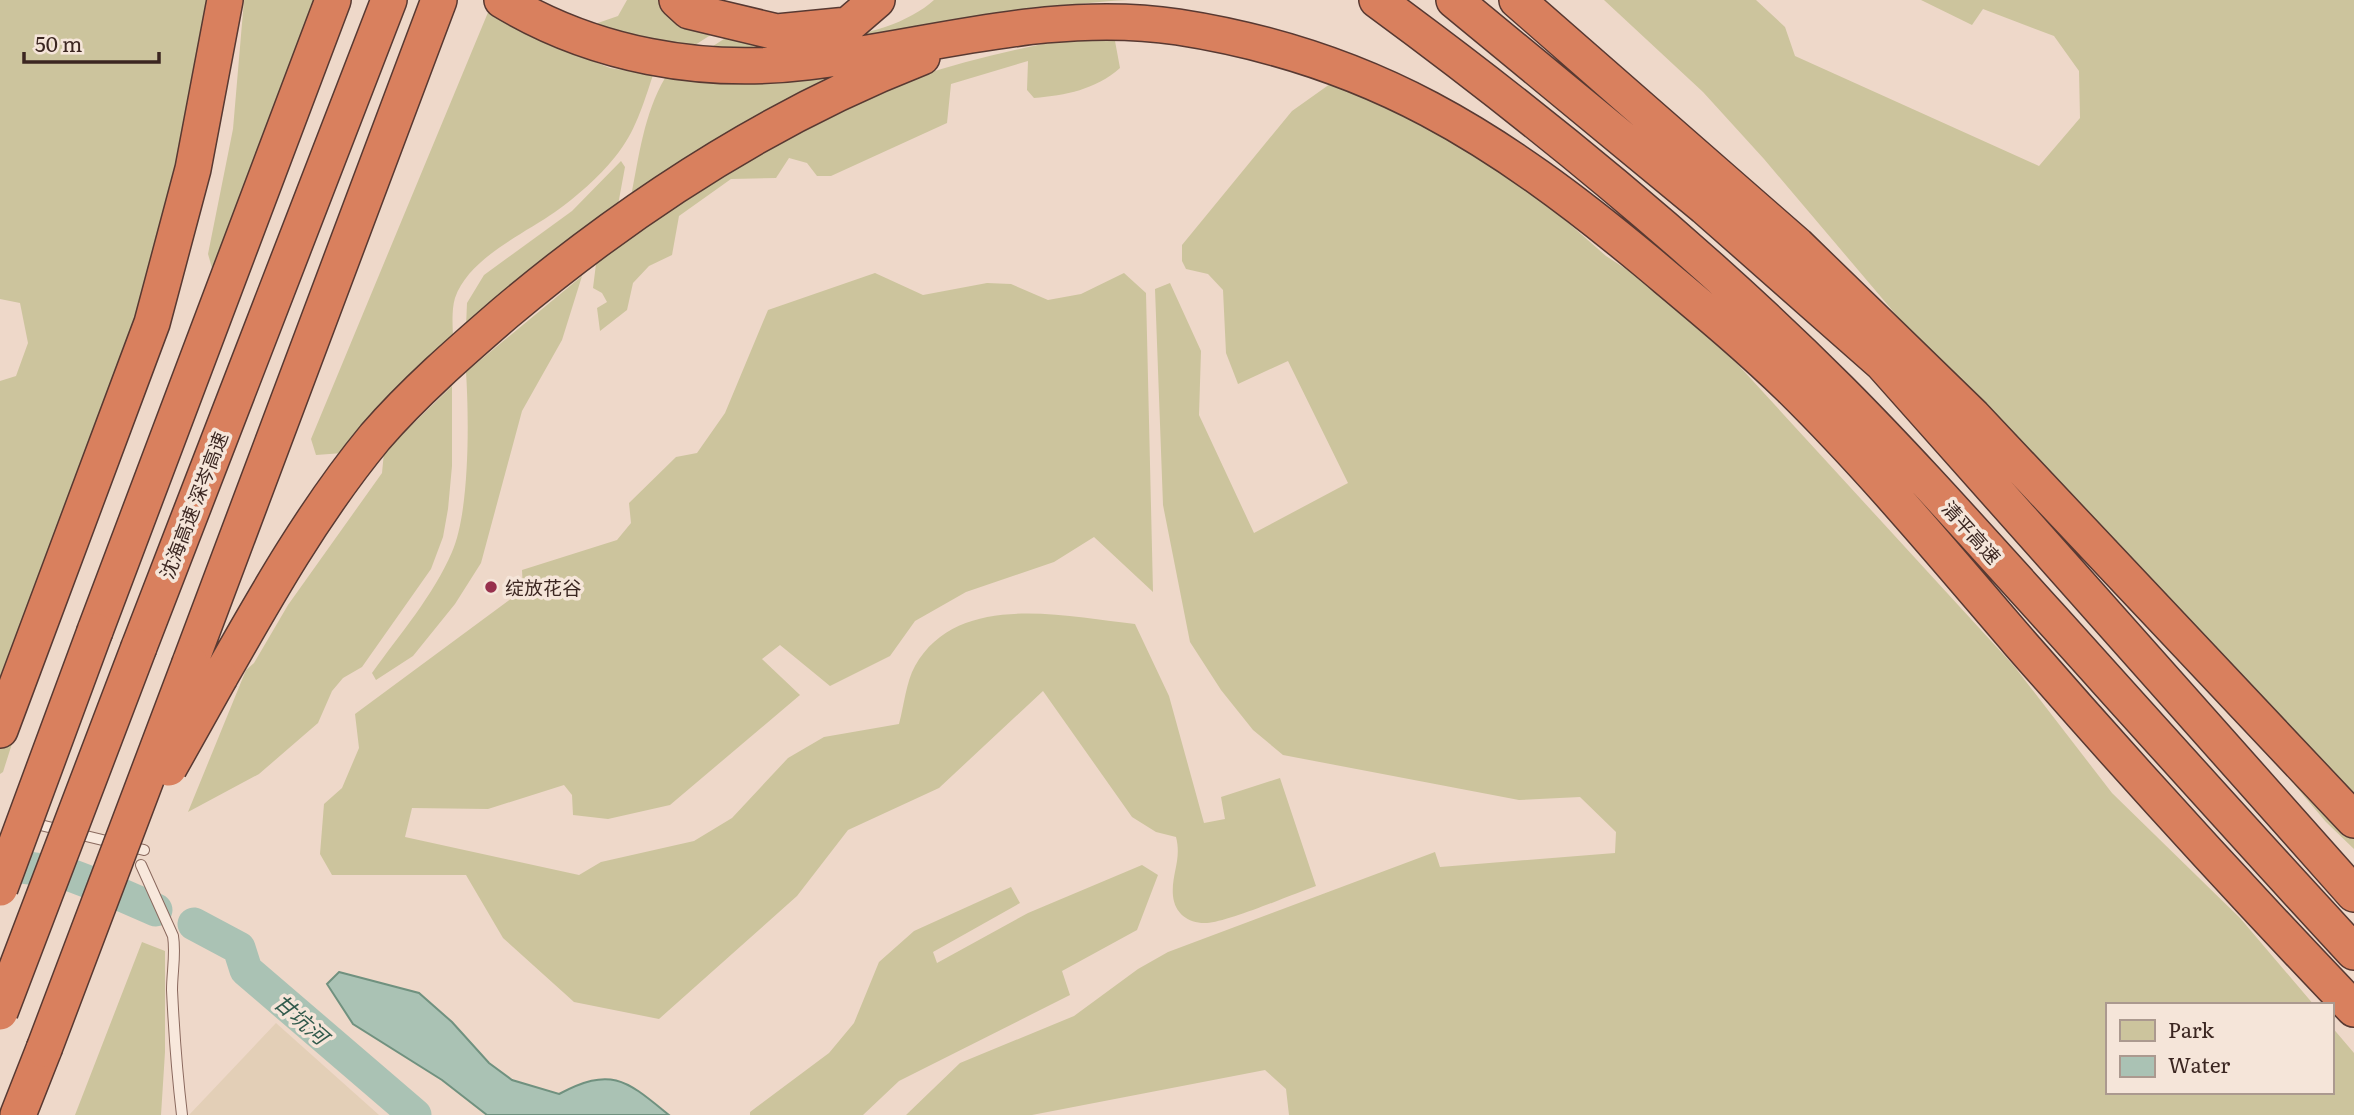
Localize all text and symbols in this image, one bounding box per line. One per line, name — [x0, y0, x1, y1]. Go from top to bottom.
scale bar — [24, 21, 159, 65]
text: 50 m — [35, 27, 82, 58]
street label: 沈海高速 深岑高速 — [152, 427, 234, 583]
street label: 清平高速 — [1936, 494, 2008, 570]
place label: 绽放花谷 — [505, 573, 581, 601]
marker: 绽放花谷 — [483, 579, 499, 595]
water label: 甘坑河 — [268, 986, 339, 1053]
legend — [2106, 1003, 2333, 1094]
text: Park — [2168, 1013, 2214, 1044]
text: Water — [2168, 1048, 2230, 1079]

